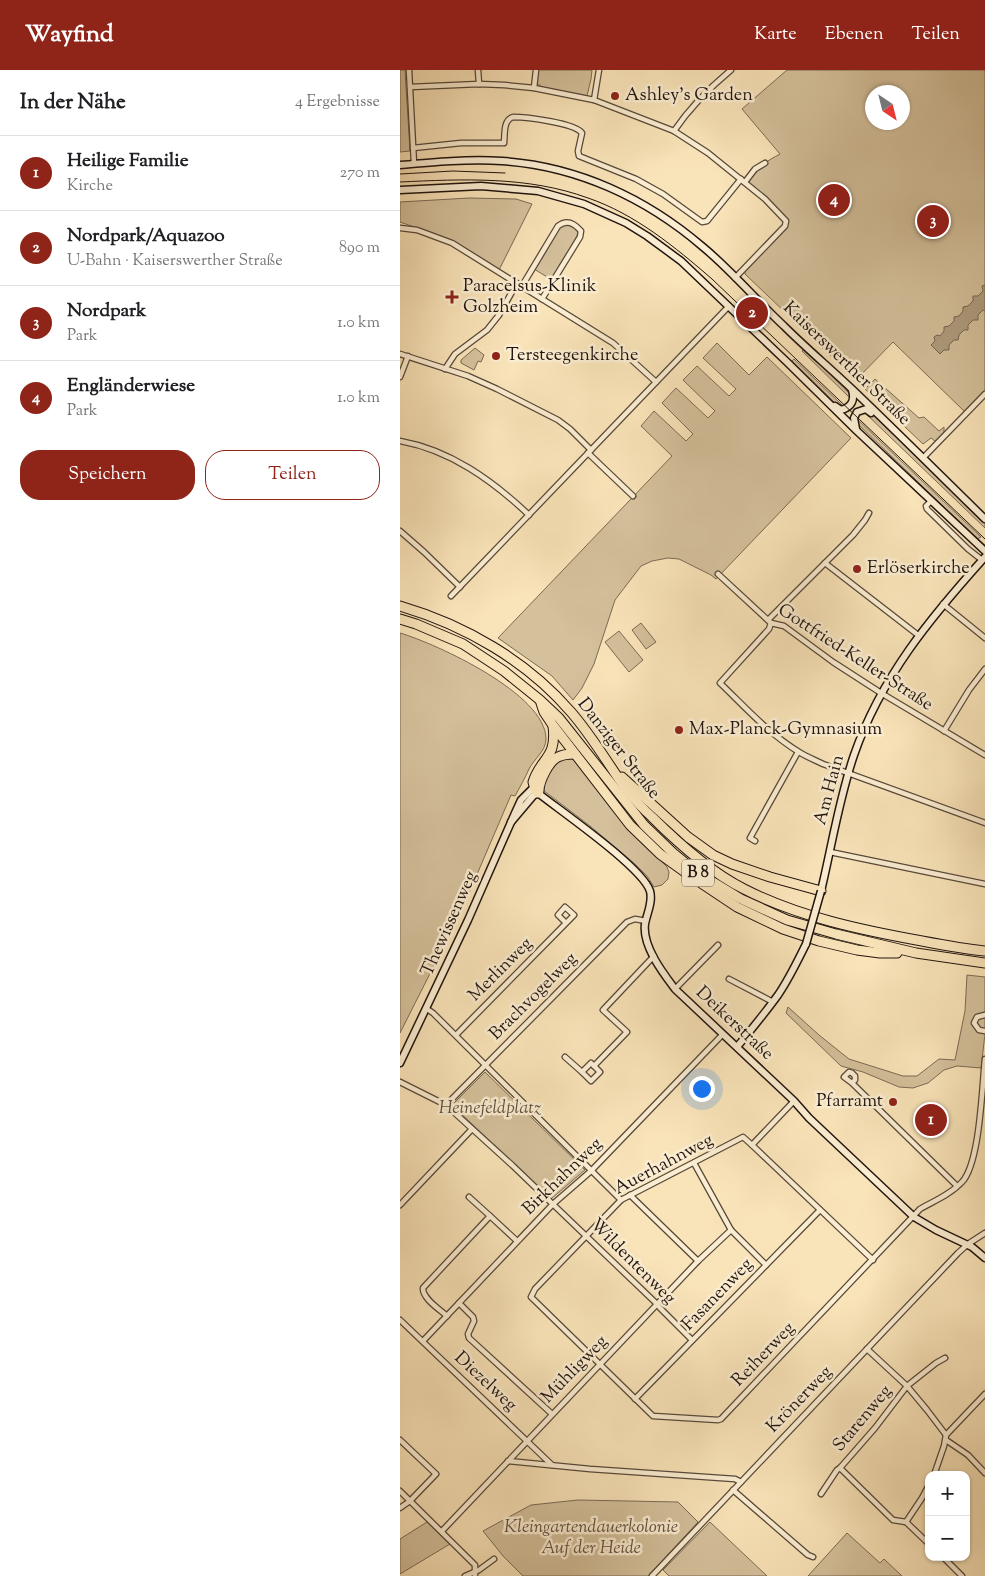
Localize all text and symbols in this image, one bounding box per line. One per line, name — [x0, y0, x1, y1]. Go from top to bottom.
text: Wayfind — [25, 18, 113, 52]
text: Karte — [754, 22, 797, 48]
text: Ebenen — [825, 22, 884, 48]
text: Teilen — [912, 22, 960, 48]
place label: Ashley's Garden — [625, 83, 753, 109]
north arrow — [865, 85, 910, 130]
text: In der Nähe — [20, 88, 126, 118]
marker: Ashley's Garden — [609, 90, 621, 102]
text: 4 Ergebnisse — [295, 91, 380, 114]
text: Heilige Familie — [67, 148, 189, 175]
text: 1 — [33, 162, 39, 185]
text: 270 m — [340, 162, 380, 185]
text: Kirche — [67, 175, 113, 198]
pin: 4 — [818, 181, 850, 219]
pin: 3 — [917, 202, 949, 240]
text: Nordpark/Aquazoo — [67, 223, 225, 250]
text: 2 — [32, 237, 40, 260]
text: 890 m — [339, 237, 380, 260]
text: U-Bahn · Kaiserswerther Straße — [67, 250, 283, 273]
place label: Paracelsus-Klinik Golzheim — [463, 274, 597, 321]
marker: Paracelsus-Klinik Golzheim — [445, 290, 459, 304]
pin: 2 — [736, 294, 768, 332]
street label: Kaiserswerther Straße — [776, 296, 916, 432]
text: Nordpark — [67, 298, 146, 325]
text: 3 — [33, 312, 39, 335]
text: 1.0 km — [337, 312, 380, 335]
text: Park — [67, 325, 98, 348]
place label: Tersteegenkirche — [506, 343, 638, 369]
marker: Tersteegenkirche — [490, 350, 502, 362]
text: Engländerwiese — [67, 373, 195, 400]
text: 4 — [32, 387, 40, 410]
text: 1.0 km — [337, 387, 380, 410]
text: Park — [67, 400, 98, 423]
button: Speichern — [20, 450, 195, 500]
button: Teilen — [205, 450, 380, 500]
place label: Erlöserkirche — [867, 556, 970, 582]
marker: Erlöserkirche — [851, 563, 863, 575]
street label: Gottfried-Keller-Straße — [772, 598, 938, 718]
street label: Danziger Straße — [570, 693, 666, 805]
place label: Max-Planck-Gymnasium — [689, 717, 882, 743]
marker: Max-Planck-Gymnasium — [673, 724, 685, 736]
street label: Am Hain — [808, 752, 852, 828]
road number: B 8 — [682, 860, 714, 886]
street label: Thewissenweg — [415, 867, 485, 981]
street label: Merlinweg — [463, 932, 539, 1008]
street label: Brachvogelweg — [484, 947, 584, 1047]
street label: Deikerstraße — [689, 981, 779, 1067]
your location — [689, 1076, 715, 1102]
place label: Pfarramt — [816, 1089, 883, 1115]
park label: Heinefeldplatz — [439, 1096, 542, 1122]
marker: Pfarramt — [887, 1096, 899, 1108]
pin: 1 — [915, 1101, 947, 1139]
street label: Auerhahnweg — [610, 1128, 718, 1202]
street label: Birkhahnweg — [517, 1132, 609, 1222]
street label: Wildentenweg — [583, 1213, 681, 1311]
street label: Fasanenweg — [677, 1253, 760, 1337]
street label: Reiherweg — [726, 1316, 802, 1393]
street label: Mühligweg — [536, 1330, 614, 1410]
street label: Diezelweg — [448, 1346, 522, 1418]
street label: Krönerweg — [761, 1360, 839, 1440]
street label: Starenweg — [827, 1380, 899, 1458]
map controls — [925, 1471, 970, 1561]
button: + — [925, 1471, 970, 1516]
park label: Kleingartendauerkolonie Auf der Heide — [504, 1515, 678, 1562]
button: − — [925, 1516, 970, 1561]

